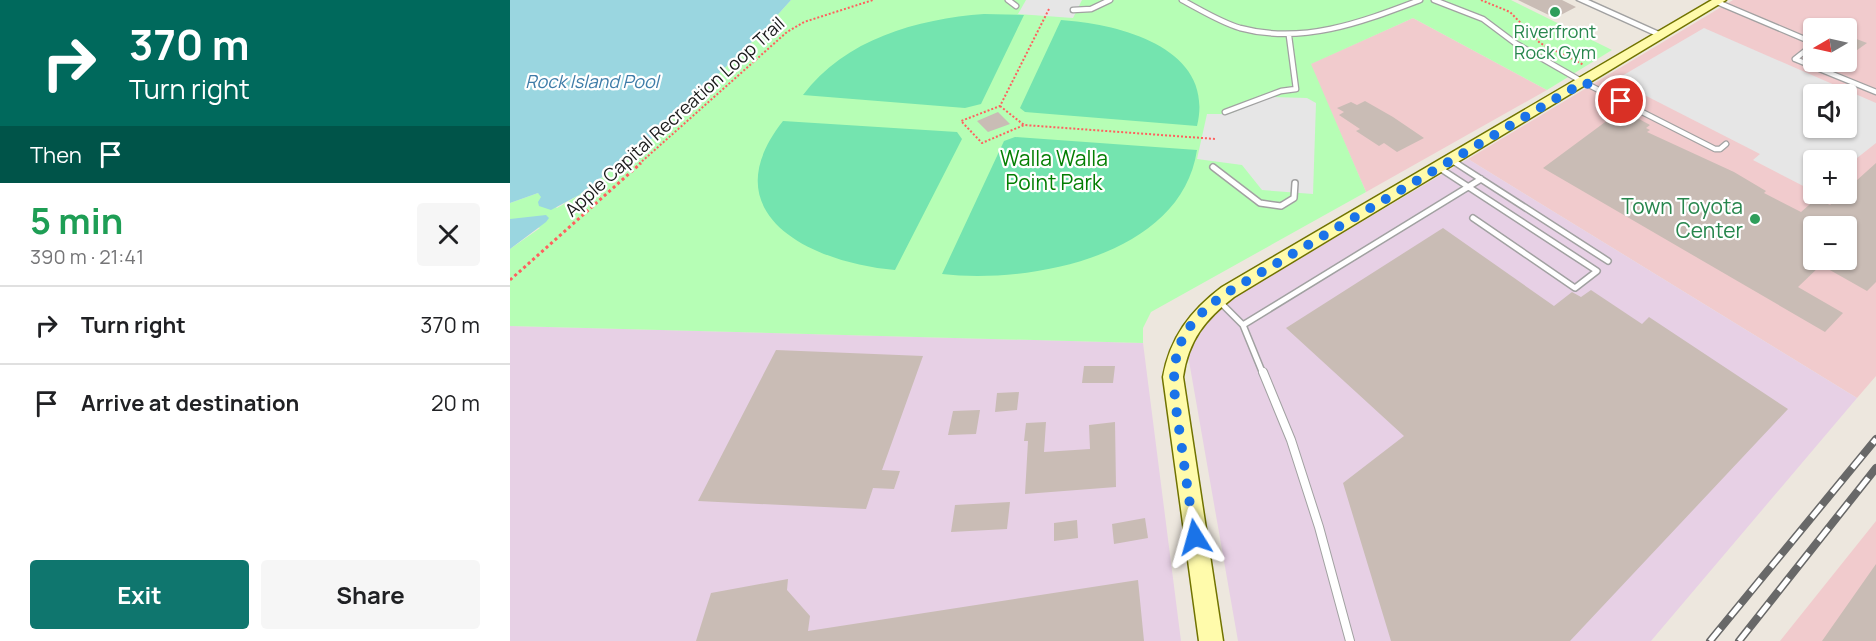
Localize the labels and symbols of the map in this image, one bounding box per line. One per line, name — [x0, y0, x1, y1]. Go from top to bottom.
marker: Riverfront Rock Gym — [1548, 5, 1562, 19]
street label: Apple Capital Recreation Loop Trail — [559, 11, 789, 221]
north arrow — [1803, 18, 1857, 72]
place label: Riverfront Rock Gym — [1514, 19, 1596, 64]
water label: Rock Island Pool — [525, 69, 662, 93]
pin — [1595, 75, 1646, 126]
park label: Walla Walla Point Park — [1000, 144, 1108, 196]
place label: Town Toyota Center — [1621, 192, 1743, 244]
marker: Town Toyota Center — [1748, 212, 1762, 226]
position arrow — [1163, 505, 1227, 569]

